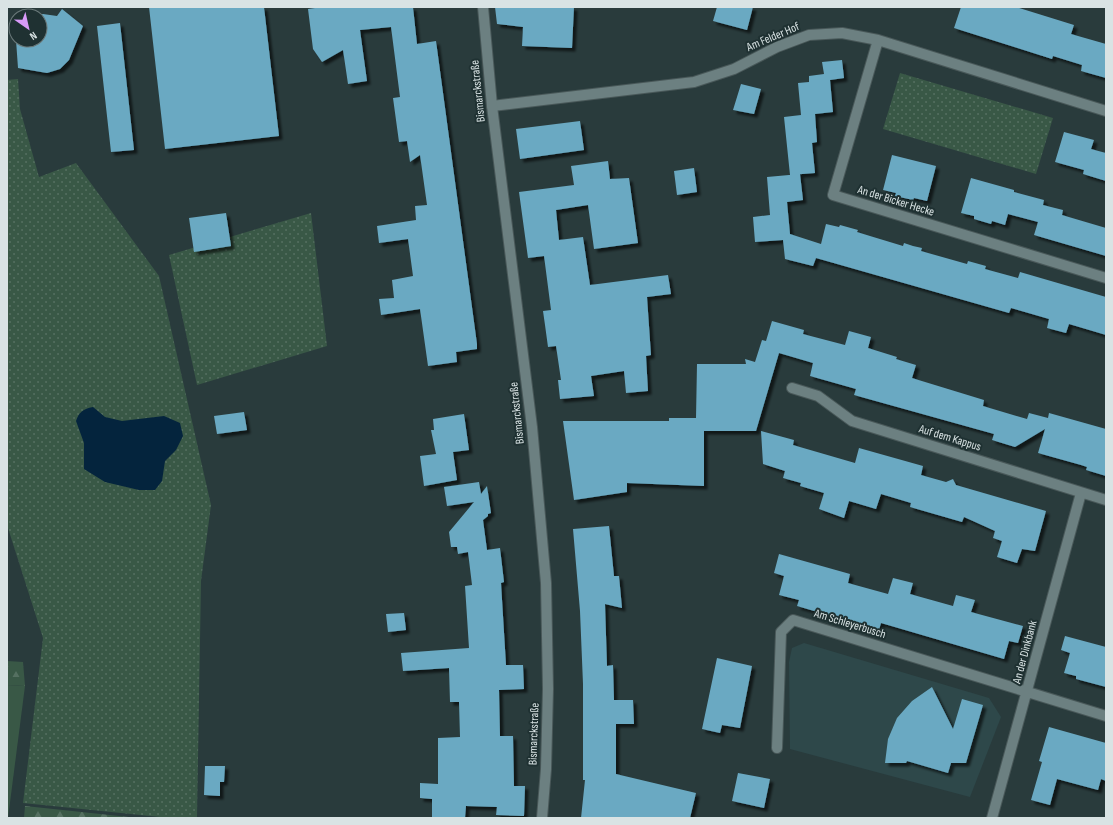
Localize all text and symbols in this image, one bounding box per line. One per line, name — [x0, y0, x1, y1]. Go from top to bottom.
north arrow — [8, 8, 48, 48]
street label: Am Felder Hof — [743, 19, 802, 55]
text: N — [27, 29, 39, 43]
street label: Bismarckstraße — [467, 59, 489, 123]
street label: An der Bicker Hecke — [855, 182, 936, 220]
street label: Bismarckstraße — [506, 381, 528, 445]
street label: Auf dem Kappus — [916, 421, 983, 455]
street label: Am Schleyerbusch — [811, 606, 888, 642]
street label: An der Dinkbank — [1009, 618, 1041, 686]
street label: Bismarckstraße — [525, 702, 543, 765]

